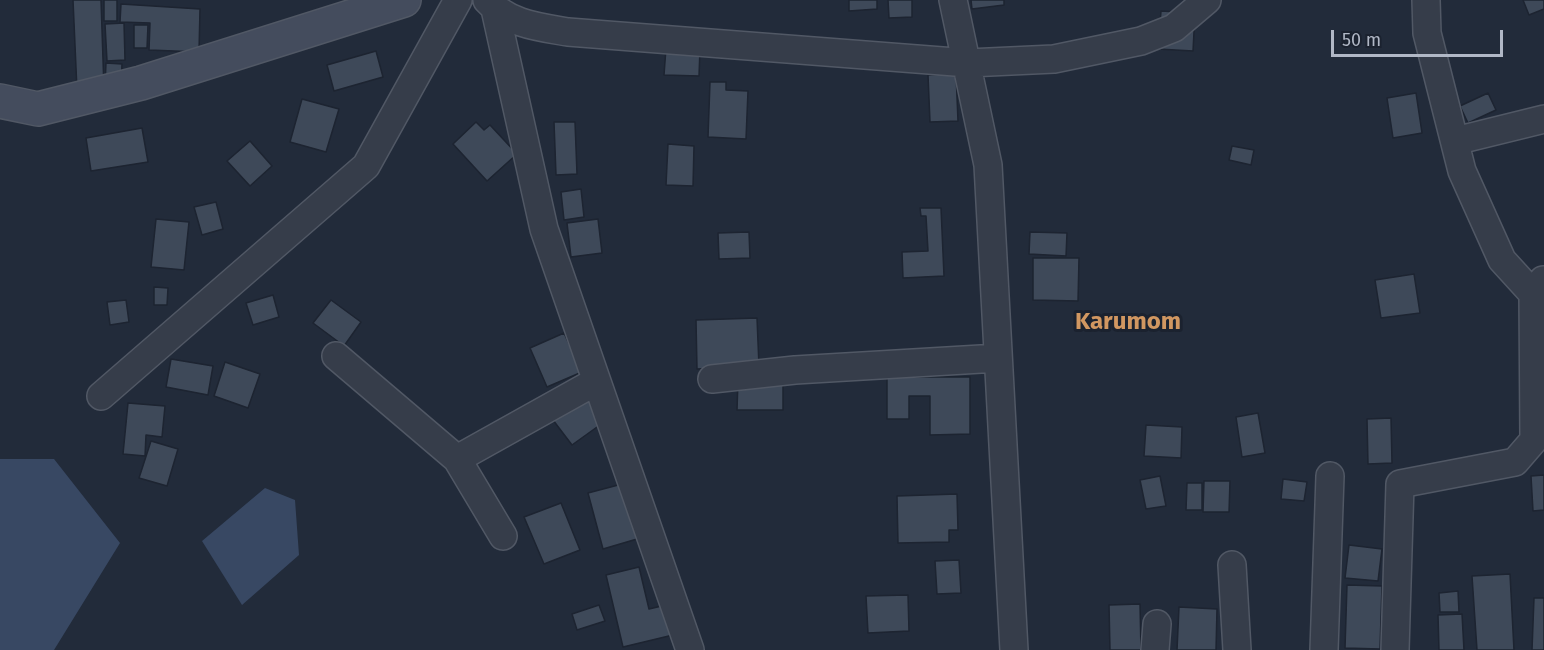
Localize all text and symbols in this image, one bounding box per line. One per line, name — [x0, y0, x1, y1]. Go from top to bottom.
scale bar — [1334, 18, 1506, 56]
text: 50 m — [1342, 29, 1381, 51]
district label: Karumom — [1075, 308, 1181, 336]

